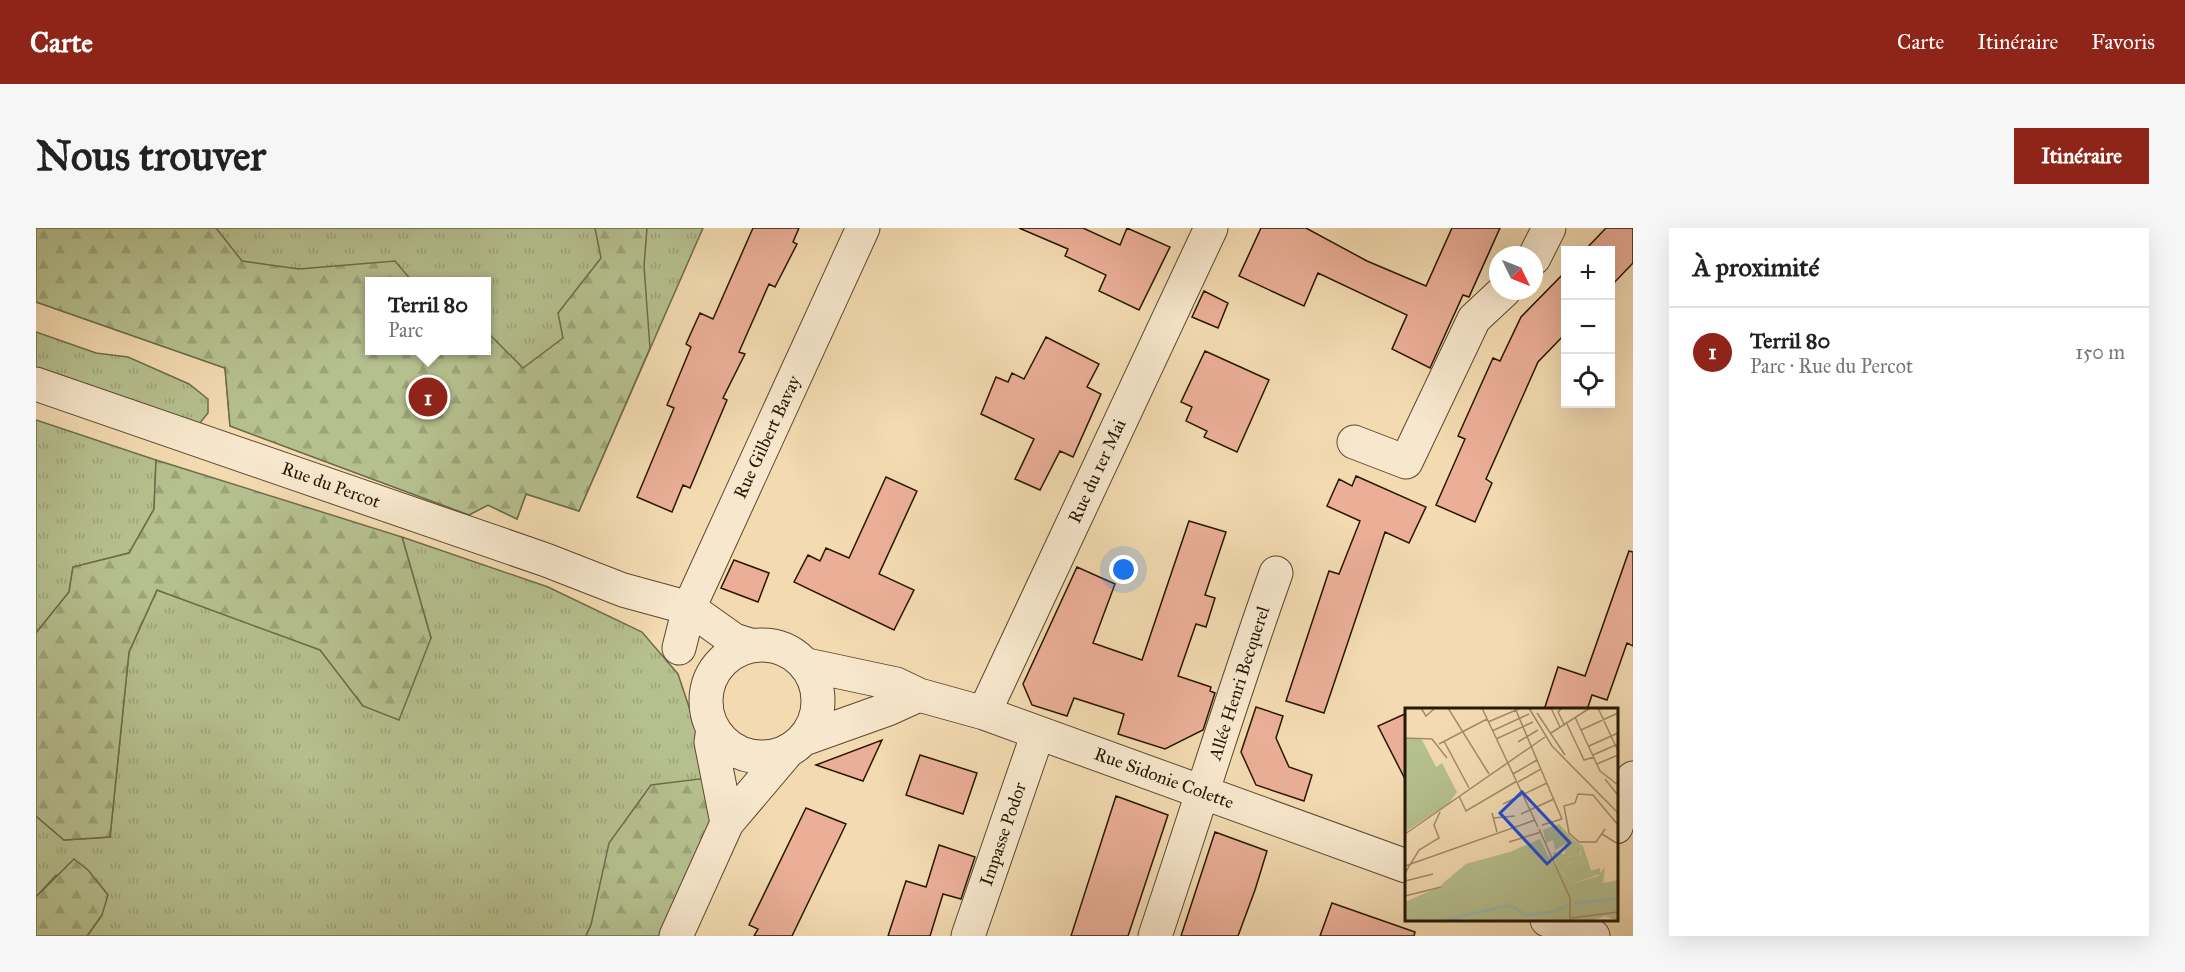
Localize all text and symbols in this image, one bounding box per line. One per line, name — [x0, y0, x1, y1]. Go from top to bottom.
text: Carte — [30, 25, 93, 60]
text: Carte — [1897, 29, 1944, 55]
text: Itinéraire — [1977, 29, 2058, 55]
text: Favoris — [2091, 29, 2155, 55]
button: Itinéraire — [2014, 128, 2149, 184]
text: Nous trouver — [36, 130, 266, 182]
north arrow — [1489, 246, 1543, 300]
map controls — [1561, 246, 1615, 408]
button: + — [1561, 246, 1615, 300]
text: À proximité — [1693, 251, 1819, 283]
popup — [365, 277, 491, 355]
text: Terril 80 — [388, 291, 468, 318]
button: − — [1561, 300, 1615, 354]
text: Parc — [388, 318, 423, 342]
text: Terril 80 — [1750, 327, 1830, 354]
text: 1 — [1709, 340, 1716, 364]
text: 150 m — [2075, 340, 2125, 364]
button: locate — [1561, 354, 1615, 408]
text: Parc · Rue du Percot — [1750, 354, 1913, 378]
street label: Rue Gilbert Bavay — [729, 371, 805, 502]
pin: 1 — [408, 374, 448, 420]
street label: Rue du 1er Mai — [1063, 415, 1131, 527]
street label: Rue du Percot — [279, 457, 384, 513]
your location — [1109, 555, 1138, 584]
street label: Allée Henri Becquerel — [1203, 603, 1275, 764]
inset map — [1405, 708, 1618, 921]
street label: Rue Sidonie Colette — [1091, 743, 1237, 813]
street label: Impasse Podor — [975, 779, 1031, 889]

